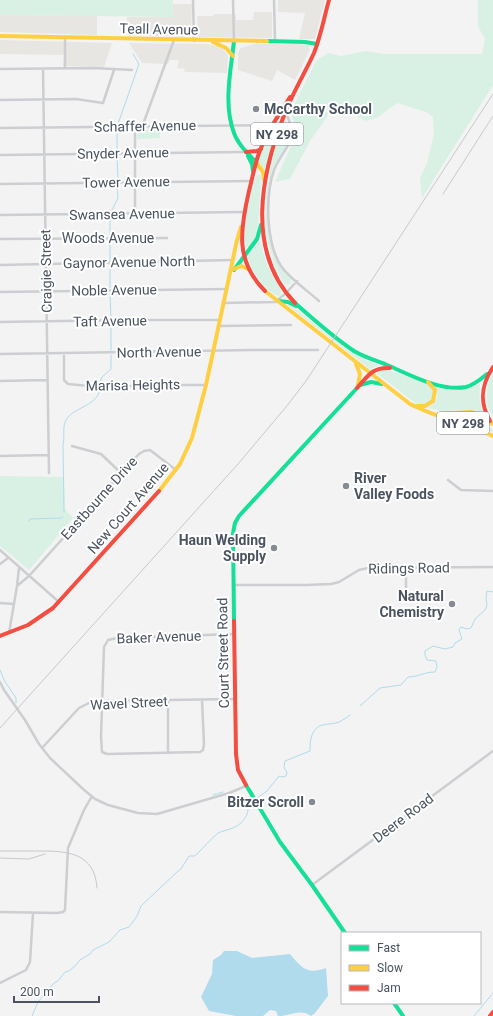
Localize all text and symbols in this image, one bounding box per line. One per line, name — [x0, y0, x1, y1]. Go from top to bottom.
street label: Teall Avenue — [119, 20, 199, 38]
place label: McCarthy School — [264, 101, 372, 117]
marker: McCarthy School — [251, 104, 261, 114]
street label: Schaffer Avenue — [94, 117, 196, 135]
road number: NY 298 — [251, 123, 303, 145]
street label: Snyder Avenue — [77, 144, 169, 162]
street label: Tower Avenue — [82, 173, 170, 191]
street label: Swansea Avenue — [69, 205, 175, 223]
street label: Craigie Street — [37, 229, 55, 313]
street label: Woods Avenue — [62, 230, 154, 246]
street label: Gaynor Avenue North — [63, 253, 195, 271]
street label: Noble Avenue — [71, 281, 157, 299]
street label: Taft Avenue — [73, 312, 147, 330]
street label: North Avenue — [117, 343, 201, 361]
street label: Marisa Heights — [86, 376, 180, 394]
road number: NY 298 — [437, 412, 489, 434]
street label: Eastbourne Drive — [58, 453, 140, 543]
street label: New Court Avenue — [84, 459, 172, 557]
place label: River Valley Foods — [354, 470, 434, 502]
marker: River Valley Foods — [341, 481, 351, 491]
place label: Haun Welding Supply — [179, 532, 267, 564]
marker: Haun Welding Supply — [269, 543, 279, 553]
street label: Ridings Road — [368, 559, 450, 577]
place label: Natural Chemistry — [379, 588, 445, 620]
street label: Court Street Road — [214, 598, 232, 708]
marker: Natural Chemistry — [447, 599, 457, 609]
street label: Baker Avenue — [116, 628, 202, 646]
street label: Wavel Street — [90, 693, 169, 713]
street label: Deere Road — [370, 790, 436, 846]
place label: Bitzer Scroll — [227, 794, 304, 810]
marker: Bitzer Scroll — [307, 797, 317, 807]
legend — [341, 932, 481, 1004]
text: Fast — [377, 941, 400, 955]
text: Slow — [377, 961, 403, 975]
scale bar — [14, 978, 99, 1004]
text: Jam — [377, 981, 401, 995]
text: 200 m — [20, 985, 54, 999]

